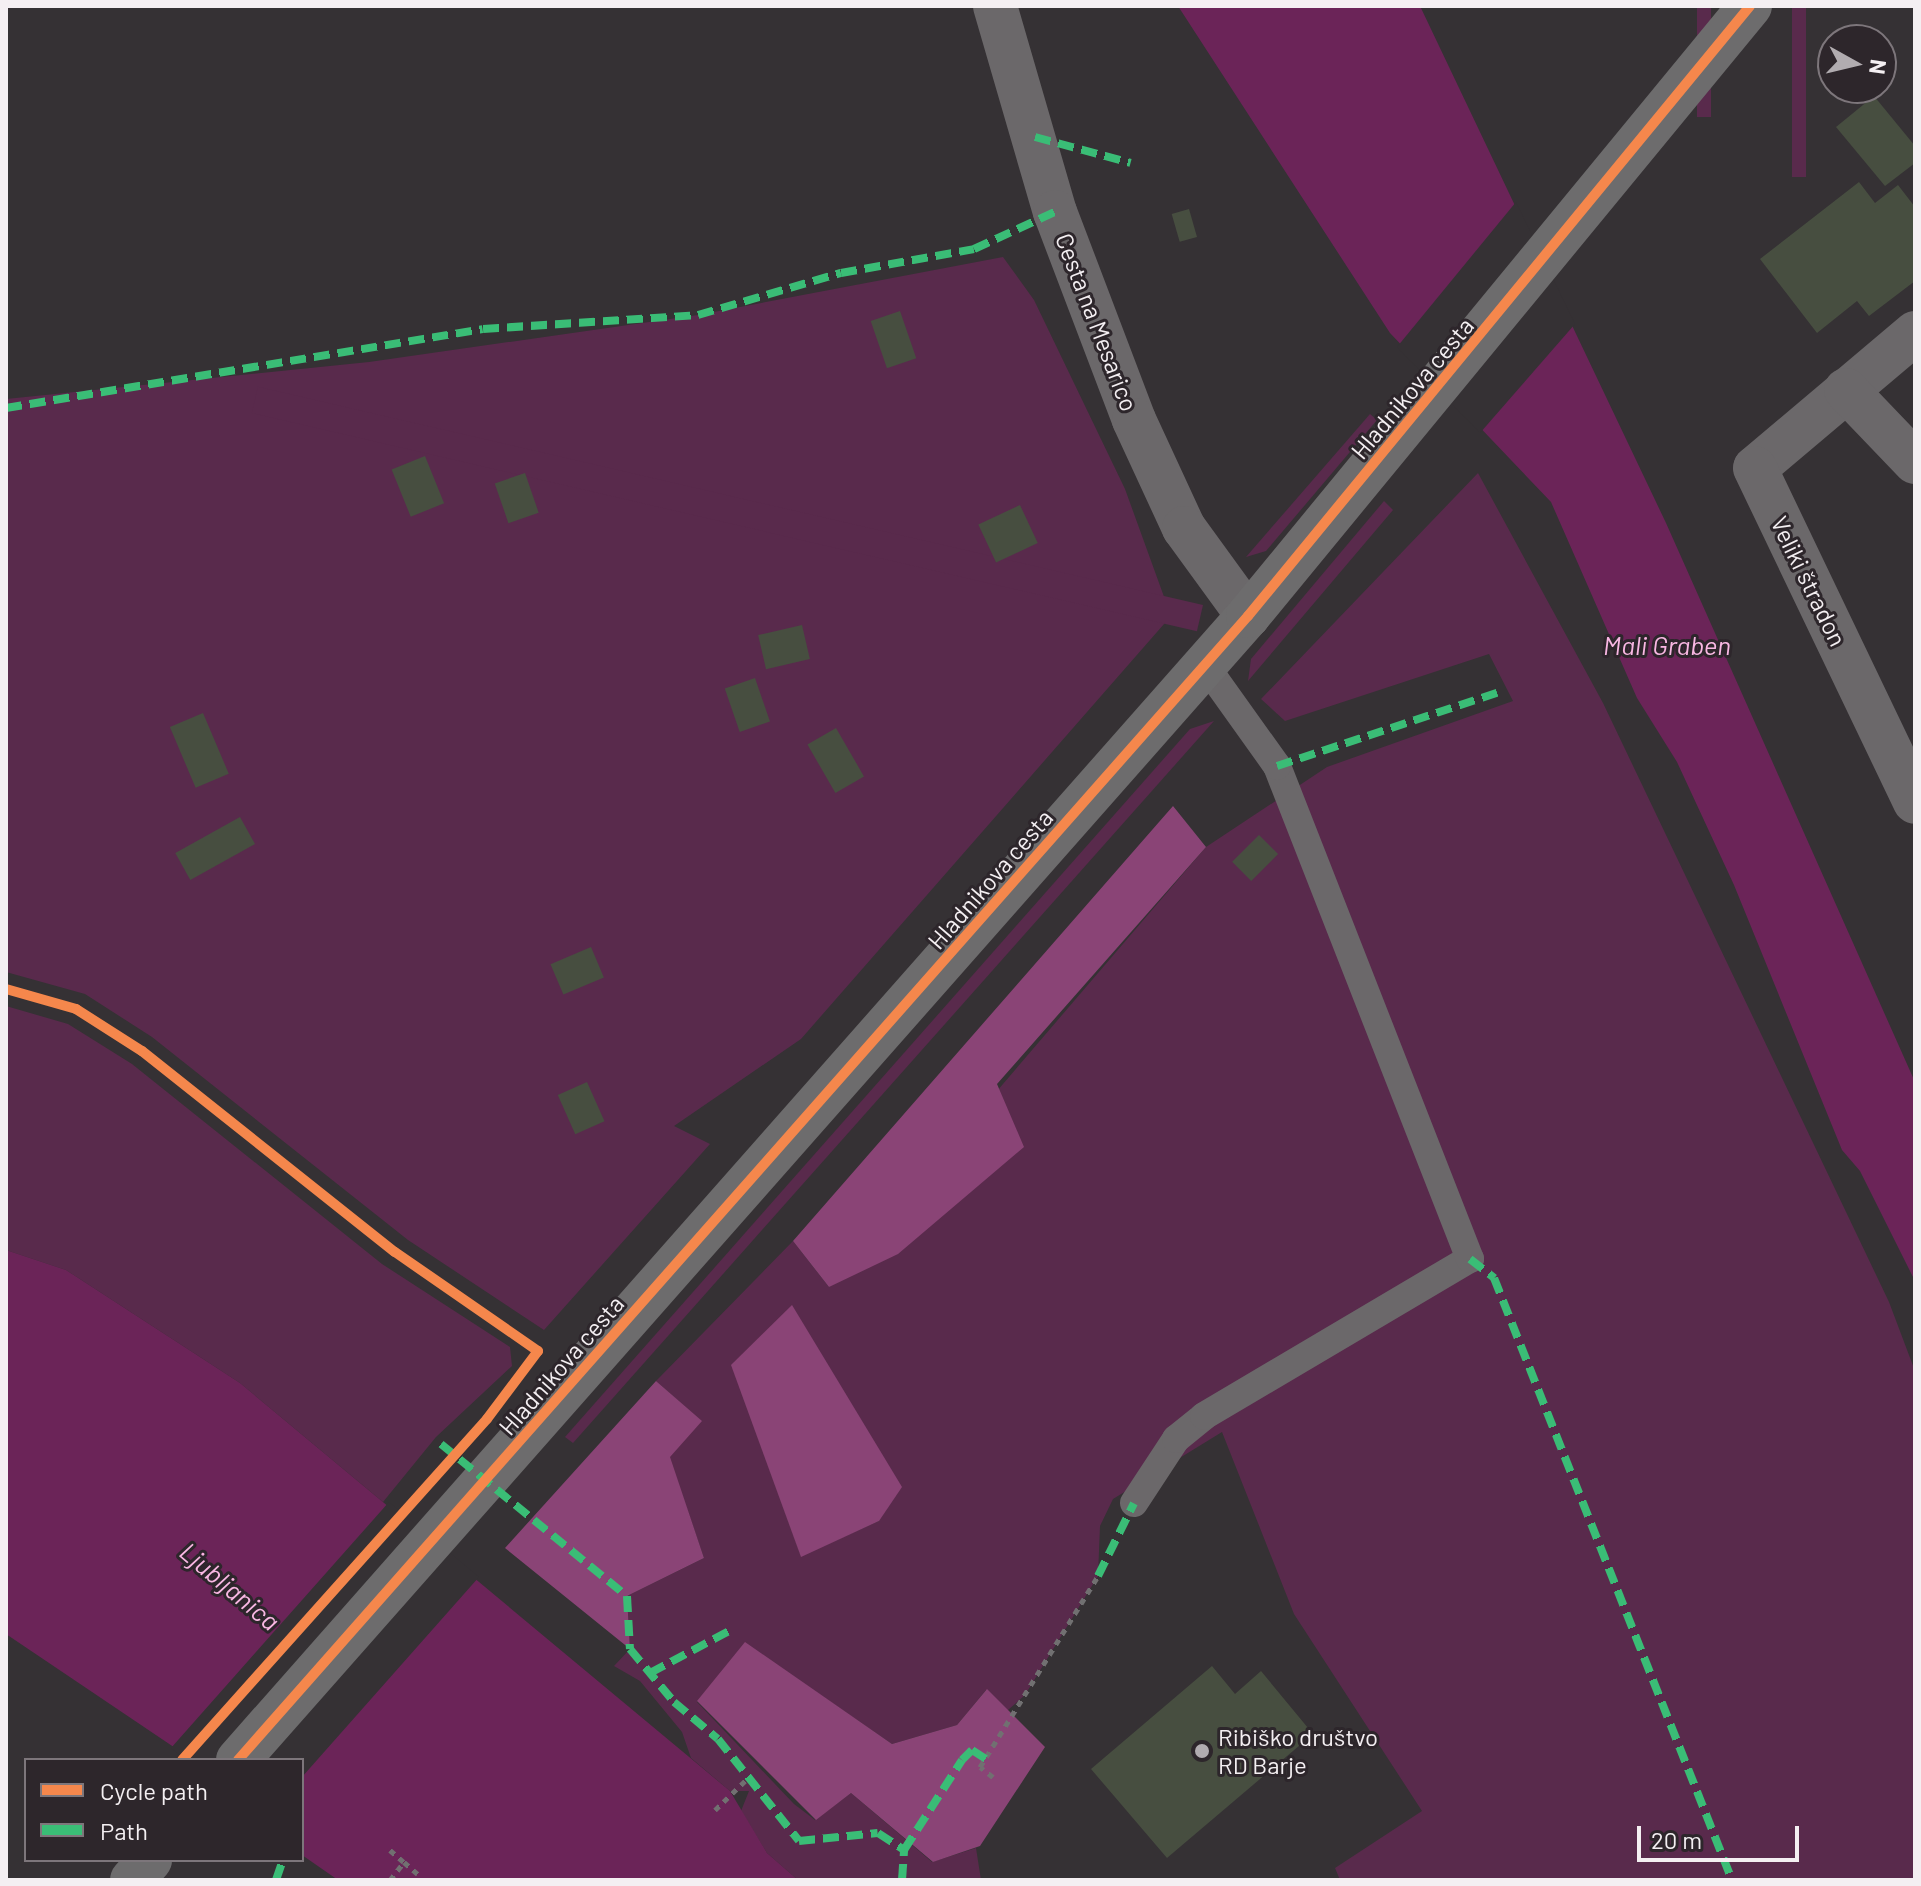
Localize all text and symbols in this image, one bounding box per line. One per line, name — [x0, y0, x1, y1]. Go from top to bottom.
north arrow — [1817, 24, 1897, 104]
text: N — [1865, 58, 1893, 76]
street label: Cesta na Mesarico — [1050, 229, 1144, 415]
street label: Hladnikova cesta — [1345, 312, 1479, 464]
street label: Veliki štradon — [1765, 511, 1853, 651]
water label: Mali Graben — [1603, 629, 1731, 661]
street label: Hladnikova cesta — [922, 803, 1058, 955]
street label: Hladnikova cesta — [493, 1289, 629, 1441]
water label: Ljubljanica — [174, 1535, 286, 1637]
place label: Ribiško društvo RD Barje — [1218, 1723, 1378, 1779]
marker: Ribiško društvo RD Barje — [1193, 1742, 1211, 1760]
legend — [24, 1758, 304, 1862]
text: Cycle path — [100, 1776, 208, 1805]
scale bar — [1641, 1810, 1803, 1860]
text: Path — [100, 1816, 148, 1845]
text: 20 m — [1651, 1825, 1702, 1854]

